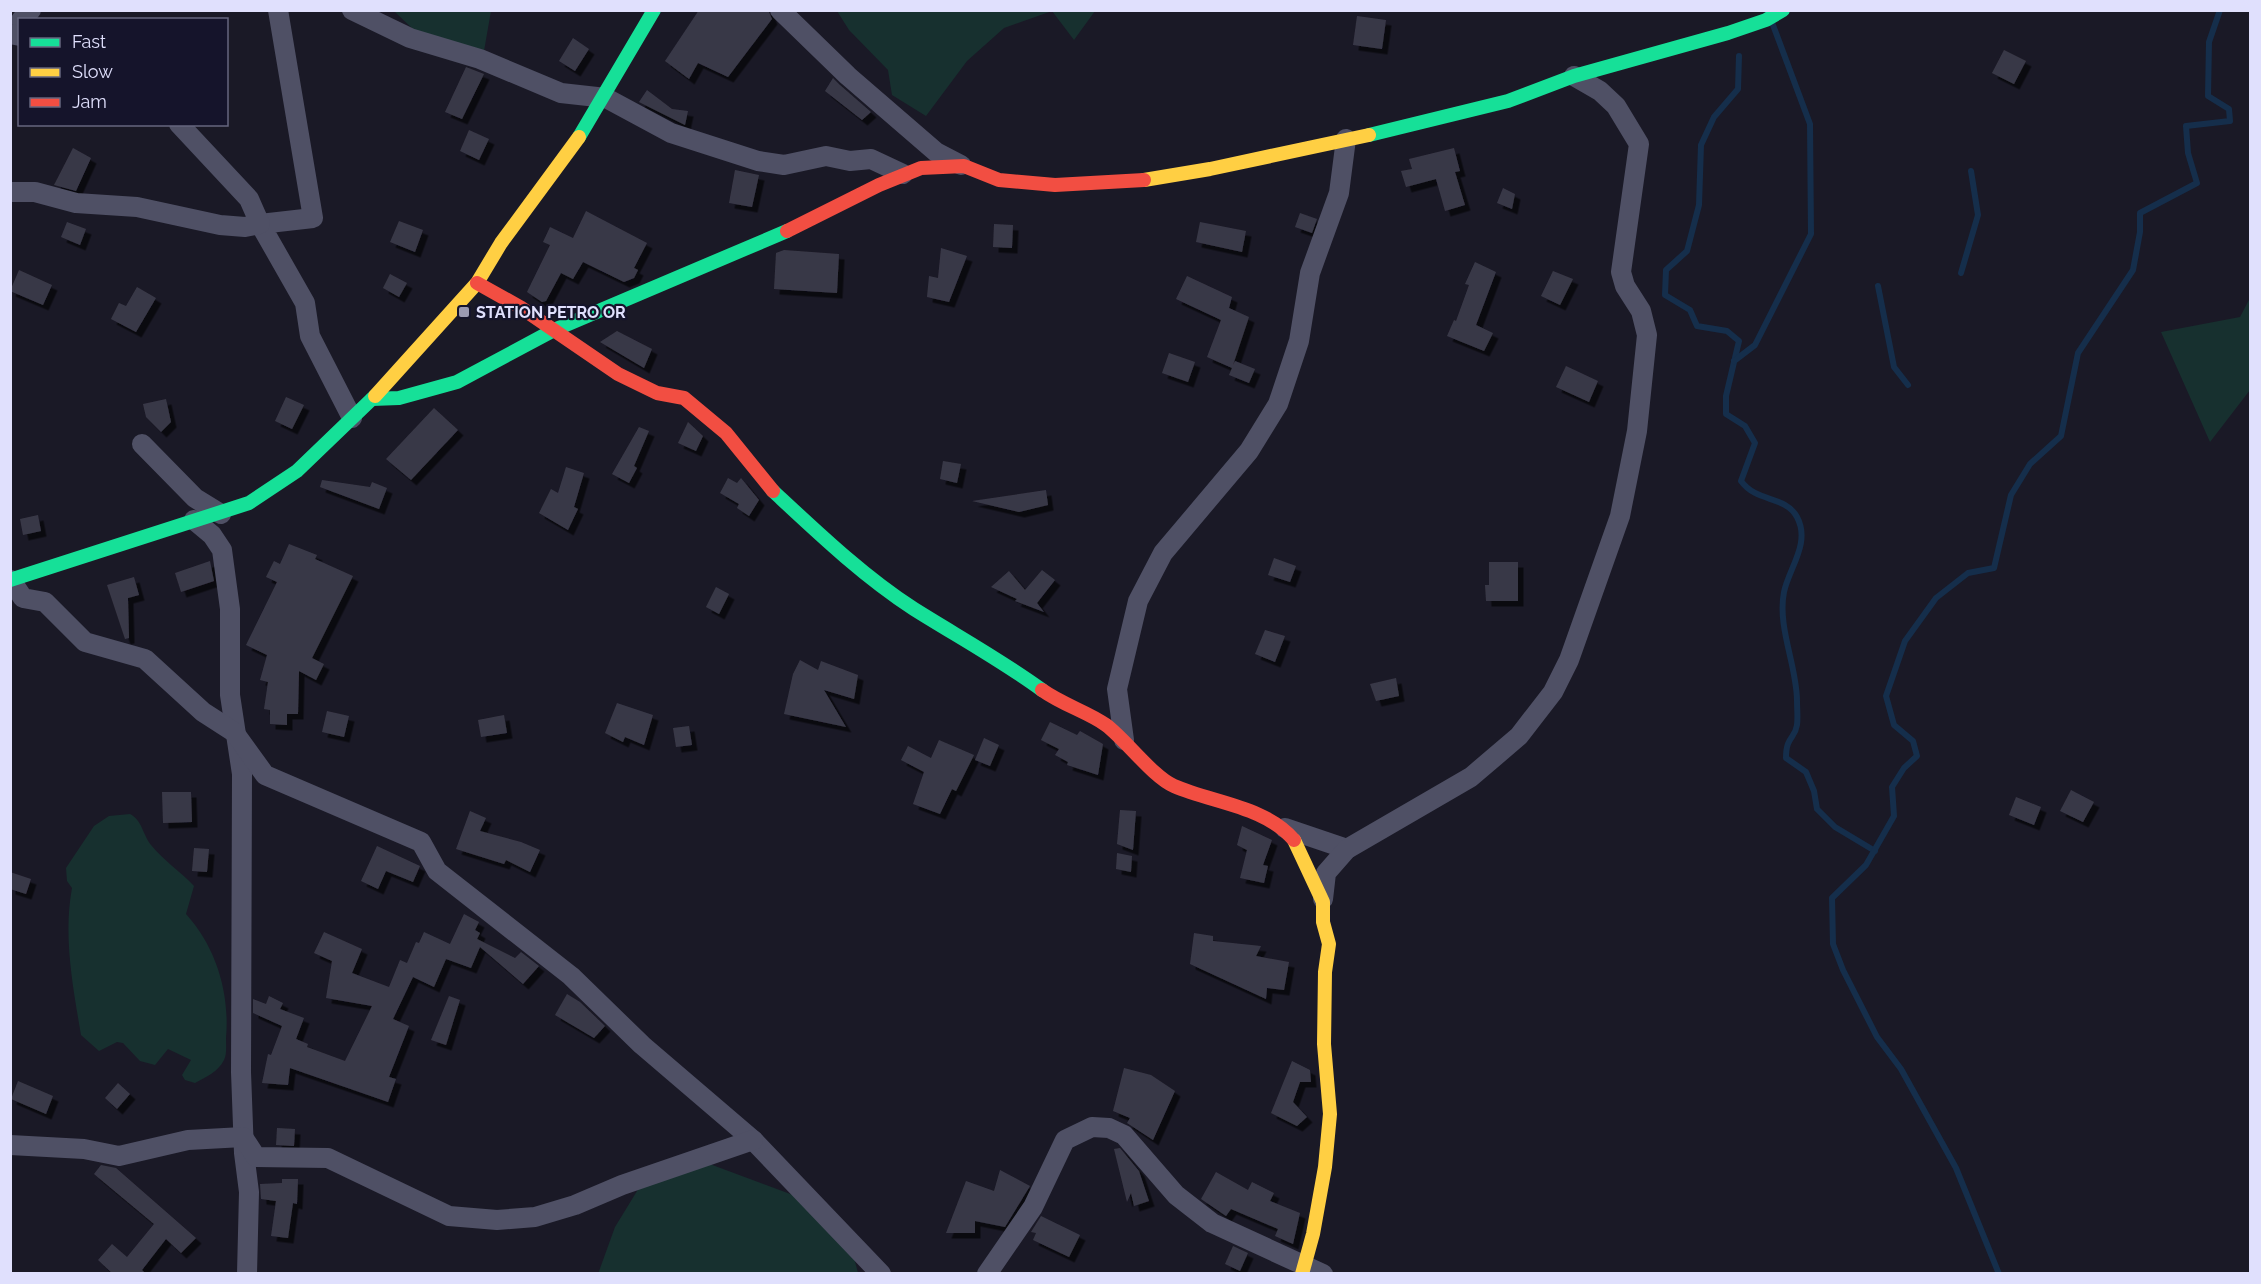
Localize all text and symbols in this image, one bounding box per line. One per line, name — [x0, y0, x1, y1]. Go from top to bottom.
legend — [18, 18, 228, 126]
text: Fast — [72, 31, 106, 52]
text: Slow — [72, 61, 113, 82]
text: Jam — [72, 91, 107, 112]
place label: STATION PETRO OR — [476, 303, 626, 322]
marker: STATION PETRO OR — [457, 305, 471, 319]

